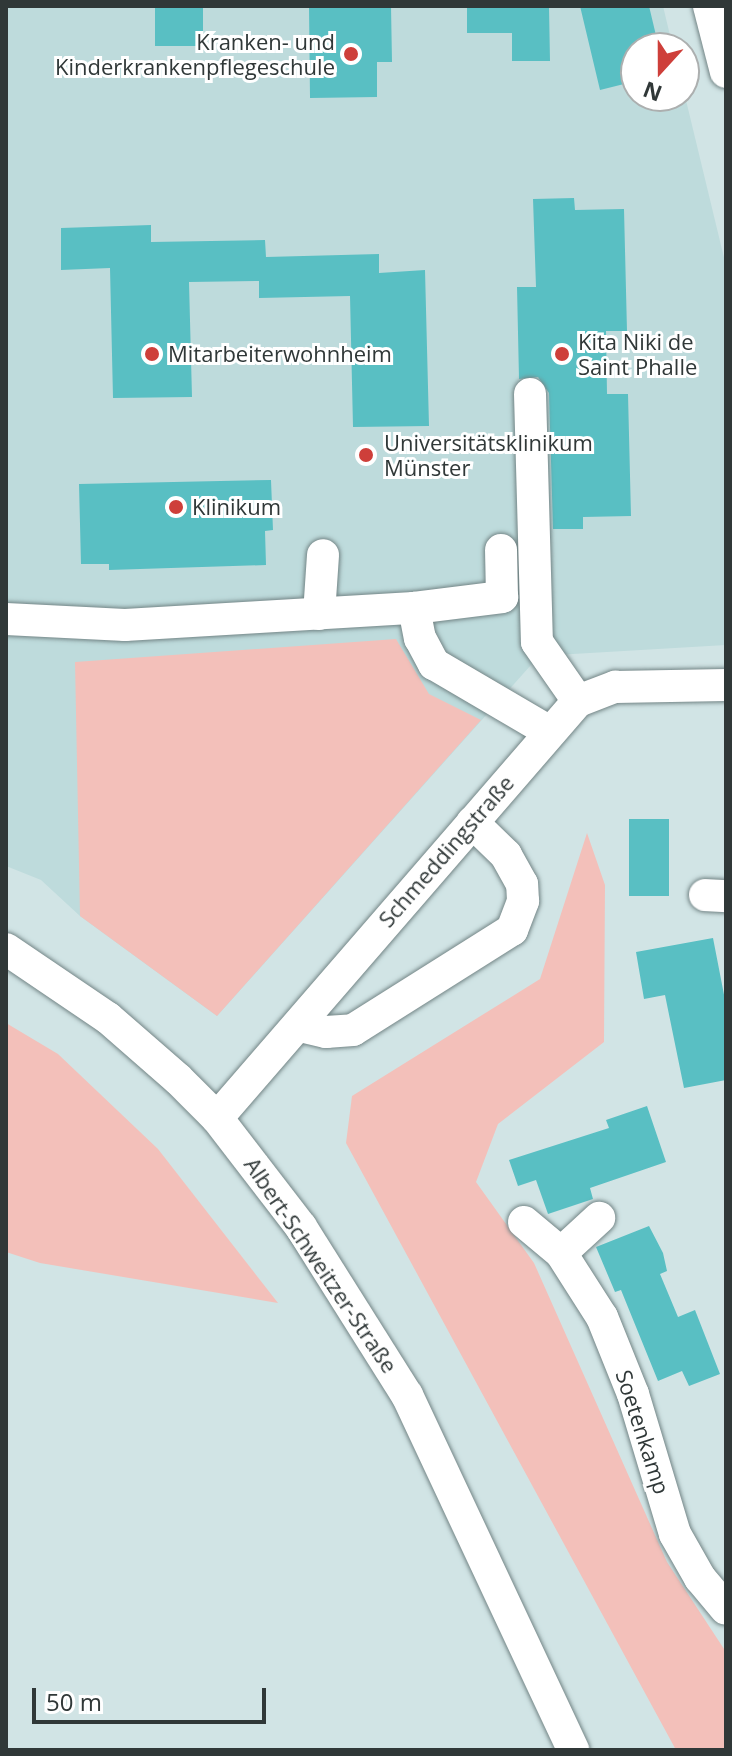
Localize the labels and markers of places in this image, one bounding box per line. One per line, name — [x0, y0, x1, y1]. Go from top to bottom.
place label: Kranken- und Kinderkrankenpflegeschule — [55, 28, 335, 80]
marker: Kranken- und Kinderkrankenpflegeschule — [342, 45, 360, 63]
place label: Kita Niki de Saint Phalle — [578, 328, 697, 380]
place label: Mitarbeiterwohnheim — [168, 341, 392, 367]
marker: Mitarbeiterwohnheim — [143, 345, 161, 363]
marker: Kita Niki de Saint Phalle — [553, 345, 571, 363]
place label: Universitätsklinikum Münster — [384, 429, 593, 480]
marker: Universitätsklinikum Münster — [355, 444, 377, 466]
place label: Klinikum — [192, 494, 281, 520]
marker: Klinikum — [167, 498, 185, 516]

